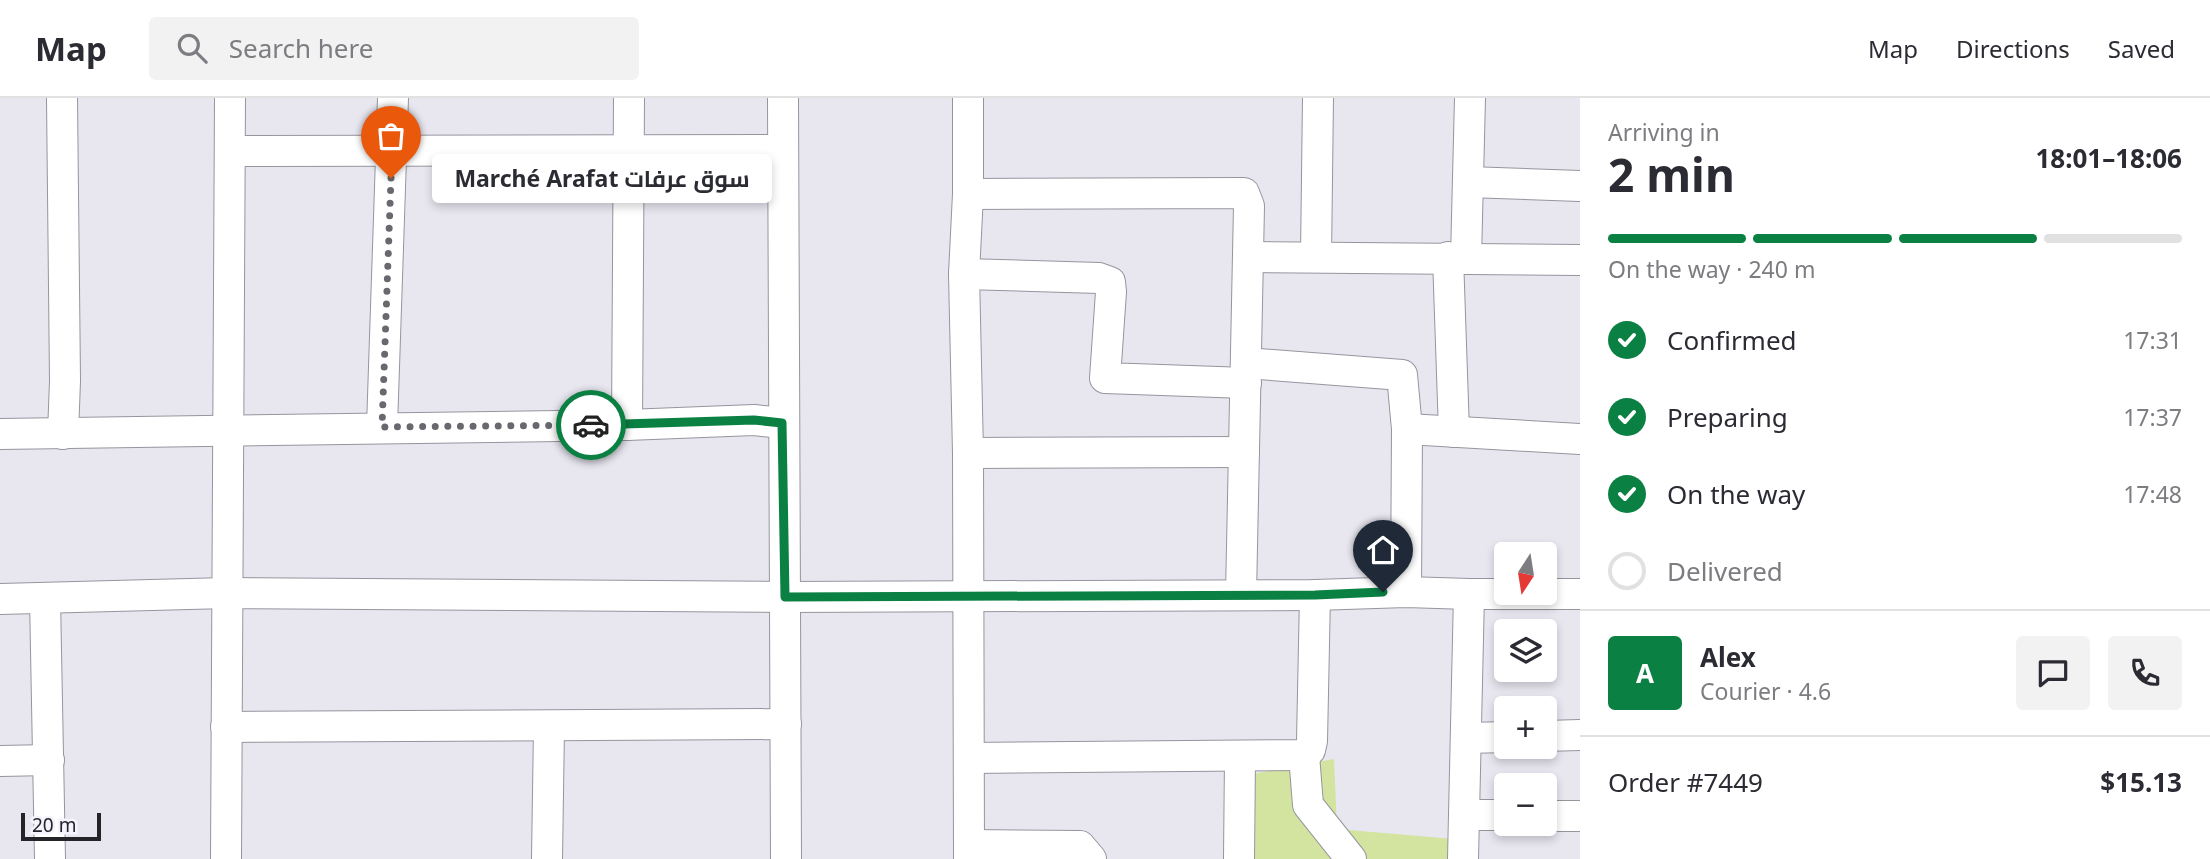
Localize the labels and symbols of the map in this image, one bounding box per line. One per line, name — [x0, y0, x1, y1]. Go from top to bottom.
pin — [361, 106, 421, 178]
callout: Marché Arafat سوق عرفات — [433, 154, 772, 202]
courier — [556, 390, 626, 460]
pin — [1353, 520, 1413, 592]
north arrow — [1494, 542, 1558, 606]
scale bar — [21, 810, 102, 842]

